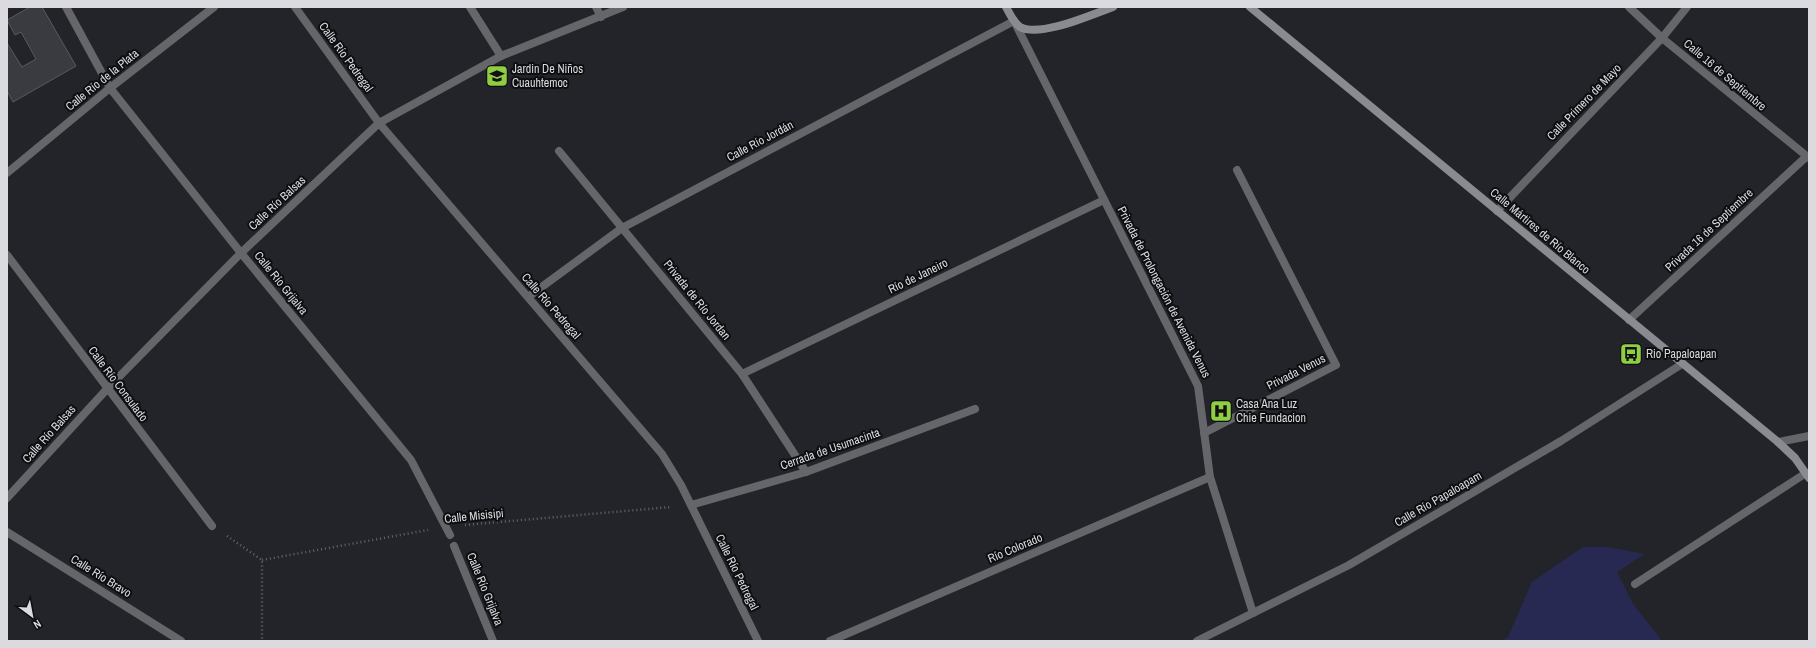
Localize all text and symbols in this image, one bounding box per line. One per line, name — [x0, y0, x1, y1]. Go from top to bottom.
street label: Calle Río Pedregal — [315, 19, 377, 95]
street label: Calle 16 de Septiembre — [1680, 36, 1770, 114]
street label: Calle Río de la Plata — [62, 45, 142, 114]
street label: Calle Primero de Mayo — [1543, 60, 1625, 144]
place label: Jardin De Niños Cuauhtemoc — [512, 61, 583, 91]
school or university icon: Jardin De Niños Cuauhtemoc — [484, 63, 510, 89]
street label: Calle Río Jordán — [724, 117, 796, 165]
street label: Calle Río Balsas — [245, 172, 309, 234]
street label: Calle Mártires de Río Blanco — [1487, 184, 1593, 278]
street label: Privada 16 de Septiembre — [1662, 185, 1756, 275]
street label: Privada de Prolongación de Avenida Venus — [1114, 204, 1214, 380]
street label: Calle Río Grijalva — [251, 248, 312, 318]
street label: Río de Janeiro — [885, 255, 951, 297]
street label: Privada de Río Jordan — [660, 257, 734, 343]
street label: Calle Río Pedregal — [518, 270, 584, 342]
bus stop icon: Rio Papaloapan — [1618, 341, 1644, 367]
street label: Calle Río Consulado — [84, 343, 152, 425]
place label: Rio Papaloapan — [1646, 346, 1717, 362]
street label: Privada Venus — [1264, 350, 1328, 394]
place label: Casa Ana Luz Chie Fundacion — [1236, 396, 1306, 426]
hospital icon: Casa Ana Luz Chie Fundacion — [1208, 398, 1234, 424]
street label: Calle Río Balsas — [19, 402, 79, 466]
street label: Cerrada de Usumacinta — [778, 424, 882, 474]
street label: Calle Río Papaloapam — [1391, 467, 1485, 531]
street label: Calle Misisipi — [444, 505, 504, 527]
street label: Río Colorado — [985, 529, 1045, 567]
street label: Calle Río Pedregal — [712, 531, 762, 613]
street label: Calle Río Grijalva — [463, 550, 507, 628]
street label: Calle Río Bravo — [68, 551, 134, 601]
north arrow — [12, 596, 52, 636]
text: N — [31, 617, 44, 632]

